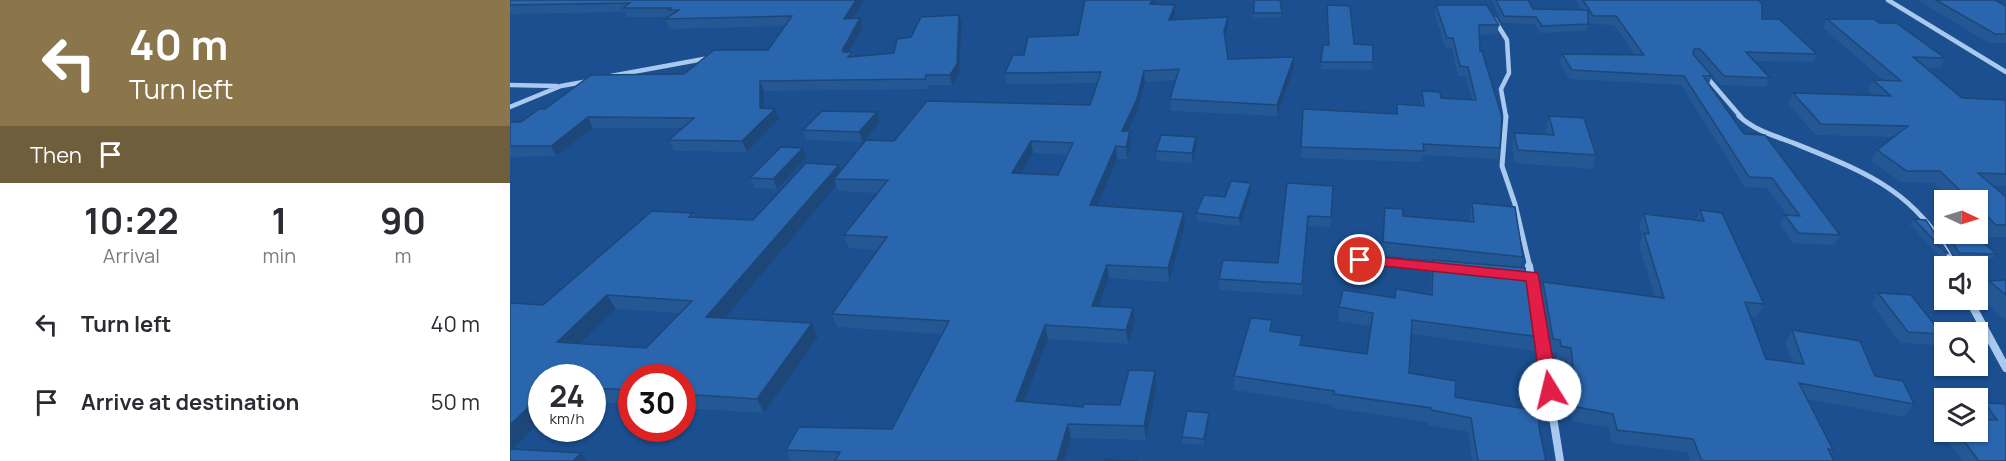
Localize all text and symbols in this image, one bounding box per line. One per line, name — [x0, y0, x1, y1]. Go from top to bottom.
text: 40 m — [129, 15, 228, 73]
icon: left — [30, 24, 108, 102]
text: Turn left — [129, 70, 233, 107]
icon: arrive — [94, 138, 127, 171]
text: Then — [30, 140, 82, 170]
north arrow — [1934, 190, 1988, 244]
map controls — [1934, 190, 1988, 442]
text: 10:22 — [84, 196, 179, 245]
text: 1 — [271, 196, 287, 245]
text: 90 — [380, 196, 426, 245]
pin — [1334, 234, 1385, 285]
text: Arrival — [103, 242, 160, 269]
text: min — [263, 242, 296, 269]
text: m — [395, 242, 412, 269]
icon: arrive — [1343, 243, 1376, 276]
button: sound — [1934, 256, 1988, 310]
icon: left — [30, 308, 63, 341]
text: Turn left — [81, 309, 171, 339]
text: 40 m — [431, 309, 480, 339]
button: search — [1934, 322, 1988, 376]
position arrow — [1518, 358, 1582, 422]
speed limit sign: 30 — [618, 364, 696, 442]
text: 24 — [549, 375, 585, 416]
icon: arrive — [30, 386, 63, 419]
text: Arrive at destination — [81, 387, 299, 417]
text: 50 m — [431, 387, 480, 417]
button: layers — [1934, 388, 1988, 442]
text: km/h — [550, 408, 584, 429]

